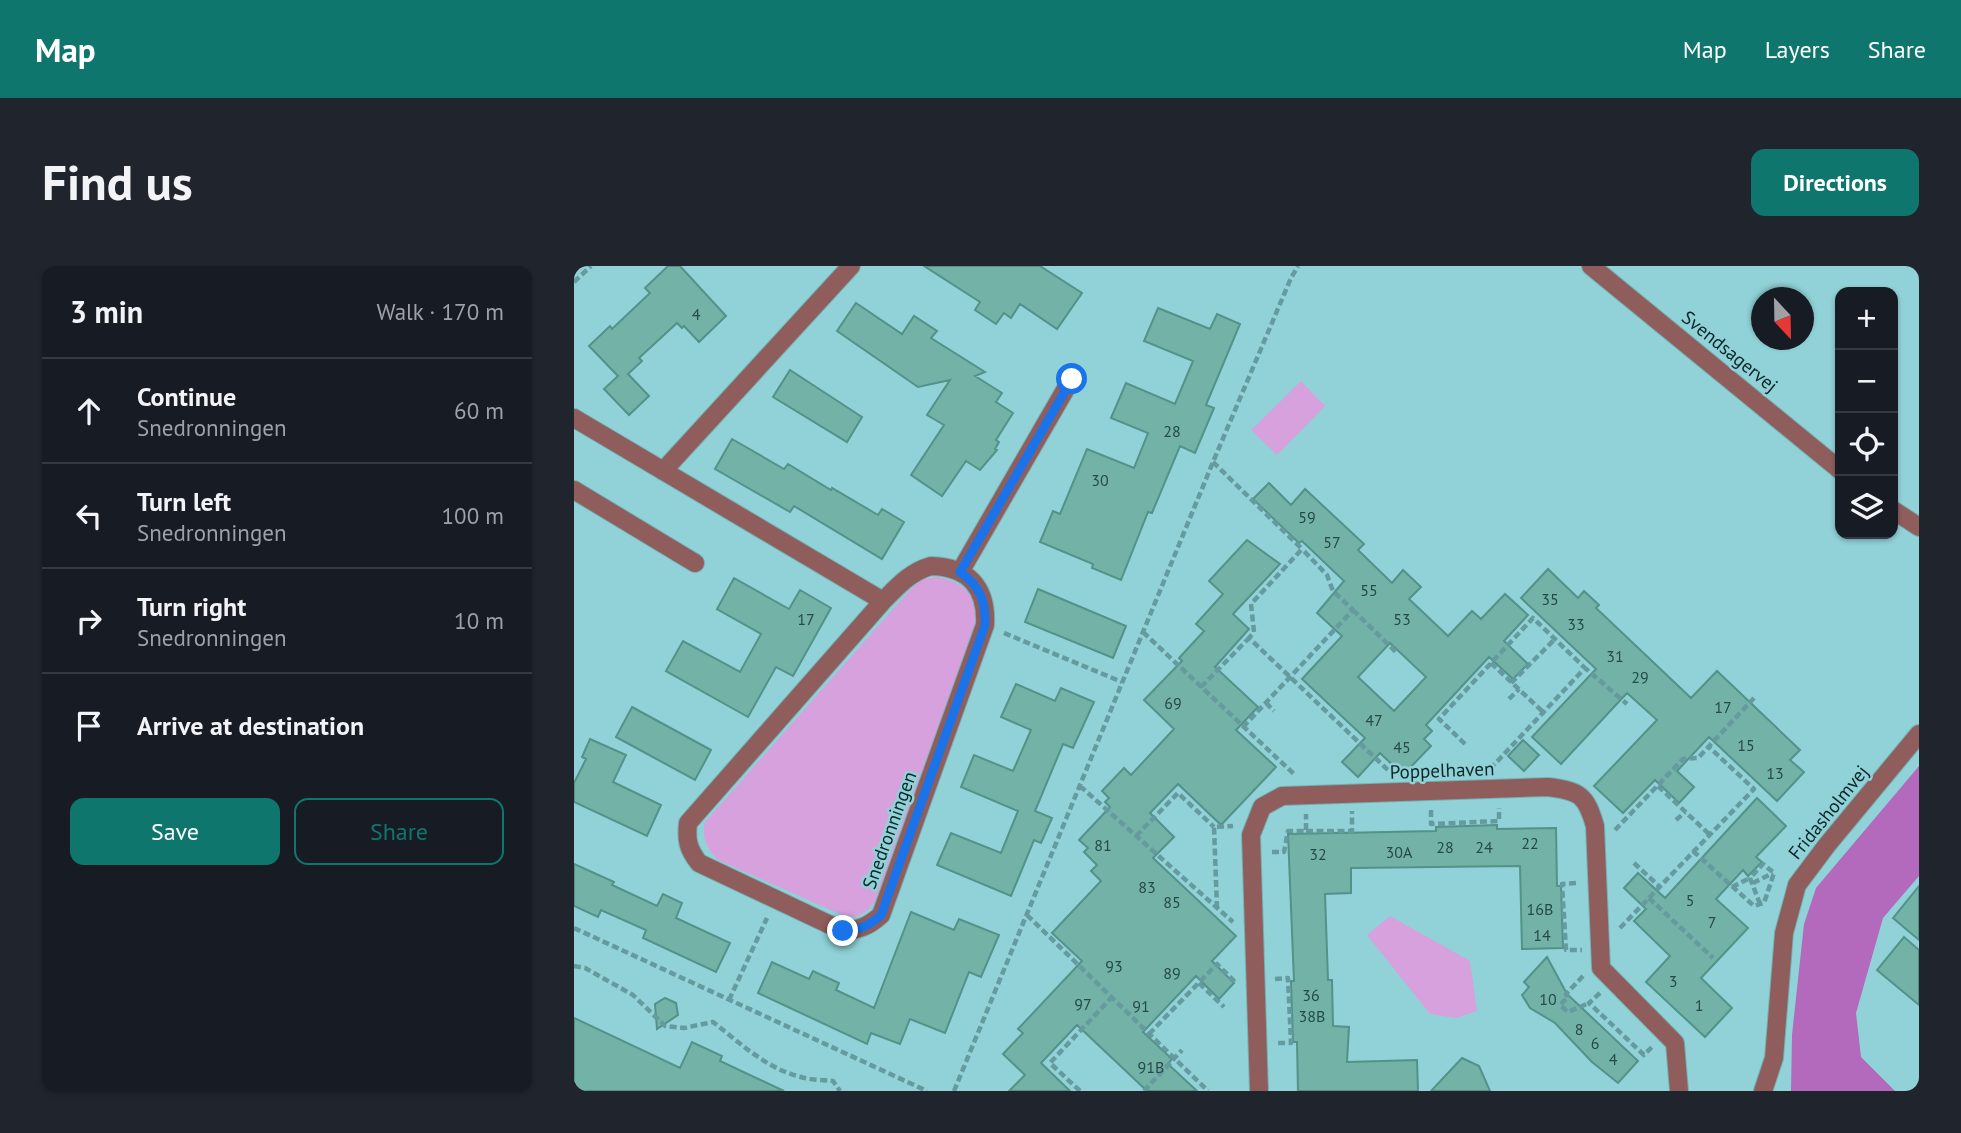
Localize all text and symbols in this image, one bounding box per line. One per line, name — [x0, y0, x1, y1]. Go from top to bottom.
text: Map — [35, 28, 96, 71]
text: Map — [1683, 34, 1727, 65]
text: Layers — [1765, 34, 1830, 65]
text: Share — [1868, 34, 1926, 65]
button: Directions — [1751, 149, 1919, 216]
text: Find us — [42, 150, 193, 214]
north arrow — [1751, 287, 1814, 350]
map controls — [1835, 287, 1898, 539]
button: + — [1835, 287, 1898, 350]
text: 3 min — [70, 292, 143, 331]
text: Walk · 170 m — [377, 297, 504, 326]
house number: 4 — [692, 304, 701, 324]
street label: Svendsagervej — [1677, 305, 1783, 397]
button: − — [1835, 350, 1898, 413]
route start — [1056, 363, 1087, 394]
text: Continue — [137, 380, 236, 413]
icon: ahead — [70, 392, 108, 430]
text: 60 m — [454, 396, 504, 425]
text: Snedronningen — [137, 413, 287, 442]
button: locate — [1835, 413, 1898, 476]
house number: 28 — [1163, 421, 1181, 441]
house number: 30 — [1091, 470, 1109, 490]
button: layers — [1835, 476, 1898, 539]
text: Turn left — [137, 485, 231, 518]
icon: left — [70, 497, 108, 535]
text: 100 m — [442, 501, 504, 530]
house number: 59 — [1298, 507, 1316, 527]
text: Snedronningen — [137, 518, 287, 547]
house number: 57 — [1323, 532, 1341, 552]
house number: 55 — [1360, 580, 1378, 600]
house number: 35 — [1541, 589, 1559, 609]
text: Turn right — [137, 590, 246, 623]
icon: right — [70, 602, 108, 640]
text: 10 m — [454, 606, 504, 635]
house number: 17 — [797, 609, 815, 629]
house number: 53 — [1393, 609, 1411, 629]
house number: 33 — [1567, 614, 1585, 634]
text: Snedronningen — [137, 623, 287, 652]
house number: 31 — [1606, 646, 1624, 666]
house number: 29 — [1631, 667, 1649, 687]
house number: 69 — [1164, 693, 1182, 713]
house number: 17 — [1714, 697, 1732, 717]
icon: arrive — [70, 707, 108, 745]
text: Arrive at destination — [137, 709, 364, 742]
house number: 47 — [1365, 710, 1383, 730]
house number: 15 — [1737, 735, 1755, 755]
house number: 45 — [1393, 737, 1411, 757]
street label: Poppelhaven — [1389, 756, 1495, 784]
street label: Fridasholmvej — [1783, 760, 1873, 864]
house number: 13 — [1766, 763, 1784, 783]
street label: Snedronningen — [857, 768, 921, 892]
button: Save — [70, 798, 280, 865]
button: Share — [294, 798, 504, 865]
house number: 22 — [1521, 833, 1539, 853]
house number: 81 — [1094, 835, 1112, 855]
house number: 28 — [1436, 837, 1454, 857]
house number: 24 — [1475, 837, 1493, 857]
house number: 30A — [1386, 842, 1413, 862]
house number: 32 — [1309, 844, 1327, 864]
house number: 83 — [1138, 877, 1156, 897]
house number: 5 — [1686, 890, 1694, 910]
house number: 85 — [1163, 892, 1181, 912]
house number: 16B — [1527, 899, 1553, 919]
house number: 7 — [1708, 912, 1716, 932]
route end — [827, 915, 858, 946]
house number: 14 — [1533, 925, 1551, 945]
house number: 93 — [1105, 956, 1123, 976]
house number: 89 — [1163, 963, 1181, 983]
house number: 3 — [1669, 971, 1677, 991]
house number: 36 — [1302, 985, 1320, 1005]
house number: 10 — [1539, 989, 1557, 1009]
house number: 97 — [1074, 994, 1092, 1014]
house number: 1 — [1695, 995, 1703, 1015]
house number: 91 — [1132, 996, 1150, 1016]
house number: 38B — [1299, 1006, 1325, 1026]
house number: 8 — [1575, 1019, 1583, 1039]
house number: 6 — [1591, 1033, 1599, 1053]
house number: 4 — [1609, 1049, 1618, 1069]
house number: 91B — [1138, 1057, 1164, 1077]

